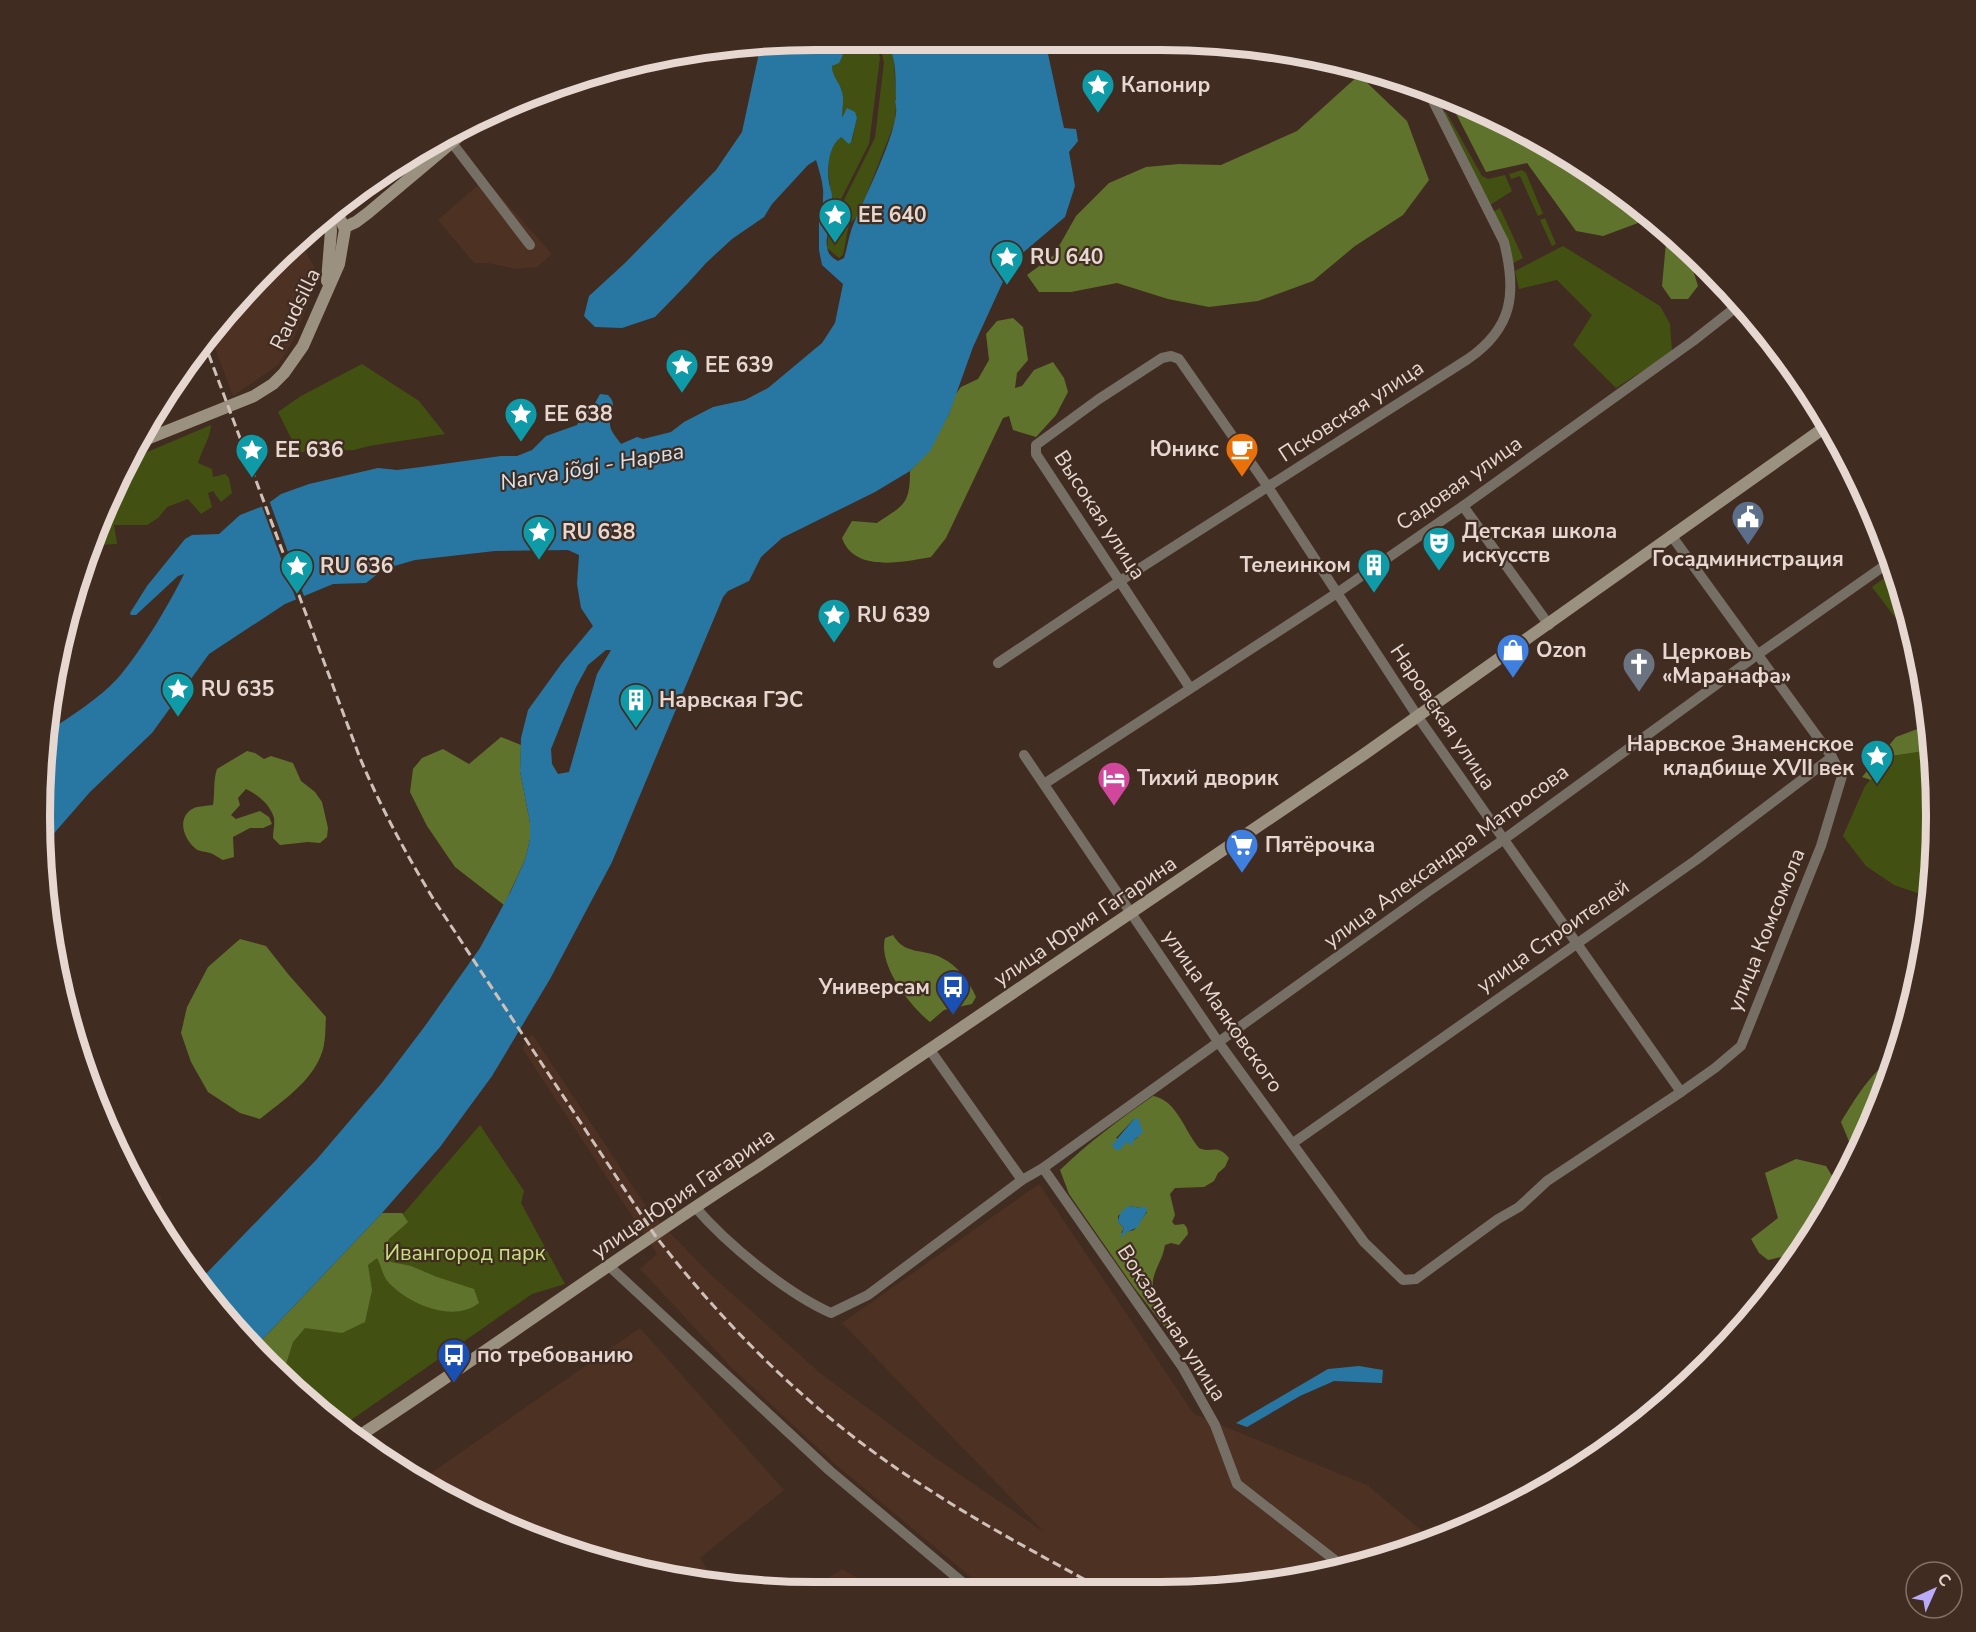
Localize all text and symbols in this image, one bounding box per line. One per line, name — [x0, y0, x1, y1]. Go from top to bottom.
place icon: Капонир — [1080, 67, 1116, 114]
place label: Капонир — [1121, 71, 1210, 99]
place icon: EE 640 — [817, 197, 853, 244]
place label: EE 640 — [858, 201, 927, 229]
place icon: RU 640 — [989, 239, 1025, 286]
place label: RU 640 — [1030, 243, 1103, 271]
street label: Raudsilla — [263, 263, 327, 355]
place icon: EE 639 — [664, 347, 700, 394]
place label: EE 639 — [705, 351, 774, 379]
street label: Псковская улица — [1273, 354, 1429, 468]
place icon: EE 638 — [503, 396, 539, 443]
place label: EE 638 — [544, 400, 613, 428]
street label: Садовая улица — [1390, 429, 1528, 537]
cafe icon: Юникс — [1224, 431, 1260, 478]
place icon: EE 636 — [234, 432, 270, 479]
place label: Юникс — [1150, 435, 1219, 463]
place label: EE 636 — [275, 436, 344, 464]
water label: Narva jõgi - Нарва — [498, 436, 687, 498]
street label: Высокая улица — [1048, 445, 1152, 585]
public building icon: Госадминистрация — [1730, 499, 1766, 546]
place icon: RU 638 — [521, 514, 557, 561]
place label: Детская школа искусств — [1462, 517, 1617, 569]
place label: RU 638 — [562, 518, 635, 546]
theatre icon: Детская школа искусств — [1421, 525, 1457, 572]
place label: Госадминистрация — [1652, 545, 1844, 573]
building icon: Телеинком — [1356, 547, 1392, 594]
place icon: RU 636 — [279, 548, 315, 595]
place label: Телеинком — [1240, 551, 1351, 579]
place label: RU 636 — [320, 552, 393, 580]
place icon: RU 639 — [816, 597, 852, 644]
place label: RU 639 — [857, 601, 930, 629]
shop icon: Ozon — [1495, 632, 1531, 679]
place label: Ozon — [1536, 636, 1587, 664]
street label: Наровская улица — [1384, 638, 1502, 796]
place label: Церковь «Маранафа» — [1662, 638, 1791, 690]
church icon: Церковь «Маранафа» — [1621, 646, 1657, 693]
place icon: RU 635 — [160, 671, 196, 718]
place label: RU 635 — [201, 675, 274, 703]
building icon: Нарвская ГЭС — [618, 682, 654, 729]
place label: Нарвская ГЭС — [659, 686, 803, 714]
place label: Нарвское Знаменское кладбище XVII век — [1627, 730, 1854, 782]
place icon: Нарвское Знаменское кладбище XVII век — [1859, 738, 1895, 785]
street label: улица Александра Матросова — [1318, 758, 1574, 954]
hotel icon: Тихий дворик — [1096, 760, 1132, 807]
place label: Тихий дворик — [1137, 764, 1279, 792]
supermarket icon: Пятёрочка — [1224, 827, 1260, 874]
place label: Пятёрочка — [1265, 831, 1375, 859]
street label: улица Комсомола — [1720, 844, 1812, 1016]
street label: улица Юрия Гагарина — [988, 849, 1182, 993]
street label: улица Строителей — [1471, 873, 1635, 999]
street label: улица Маяковского — [1156, 924, 1290, 1098]
bus stop icon: Универсам — [935, 969, 971, 1016]
place label: Универсам — [818, 973, 930, 1001]
street label: улица Юрия Гагарина — [586, 1121, 780, 1265]
park label: Ивангород парк — [385, 1239, 546, 1267]
street label: Вокзальная улица — [1111, 1239, 1233, 1407]
bus stop icon: по требованию — [436, 1337, 472, 1384]
place label: по требованию — [477, 1341, 633, 1369]
north arrow — [1904, 1560, 1964, 1620]
text: С — [1932, 1568, 1956, 1592]

